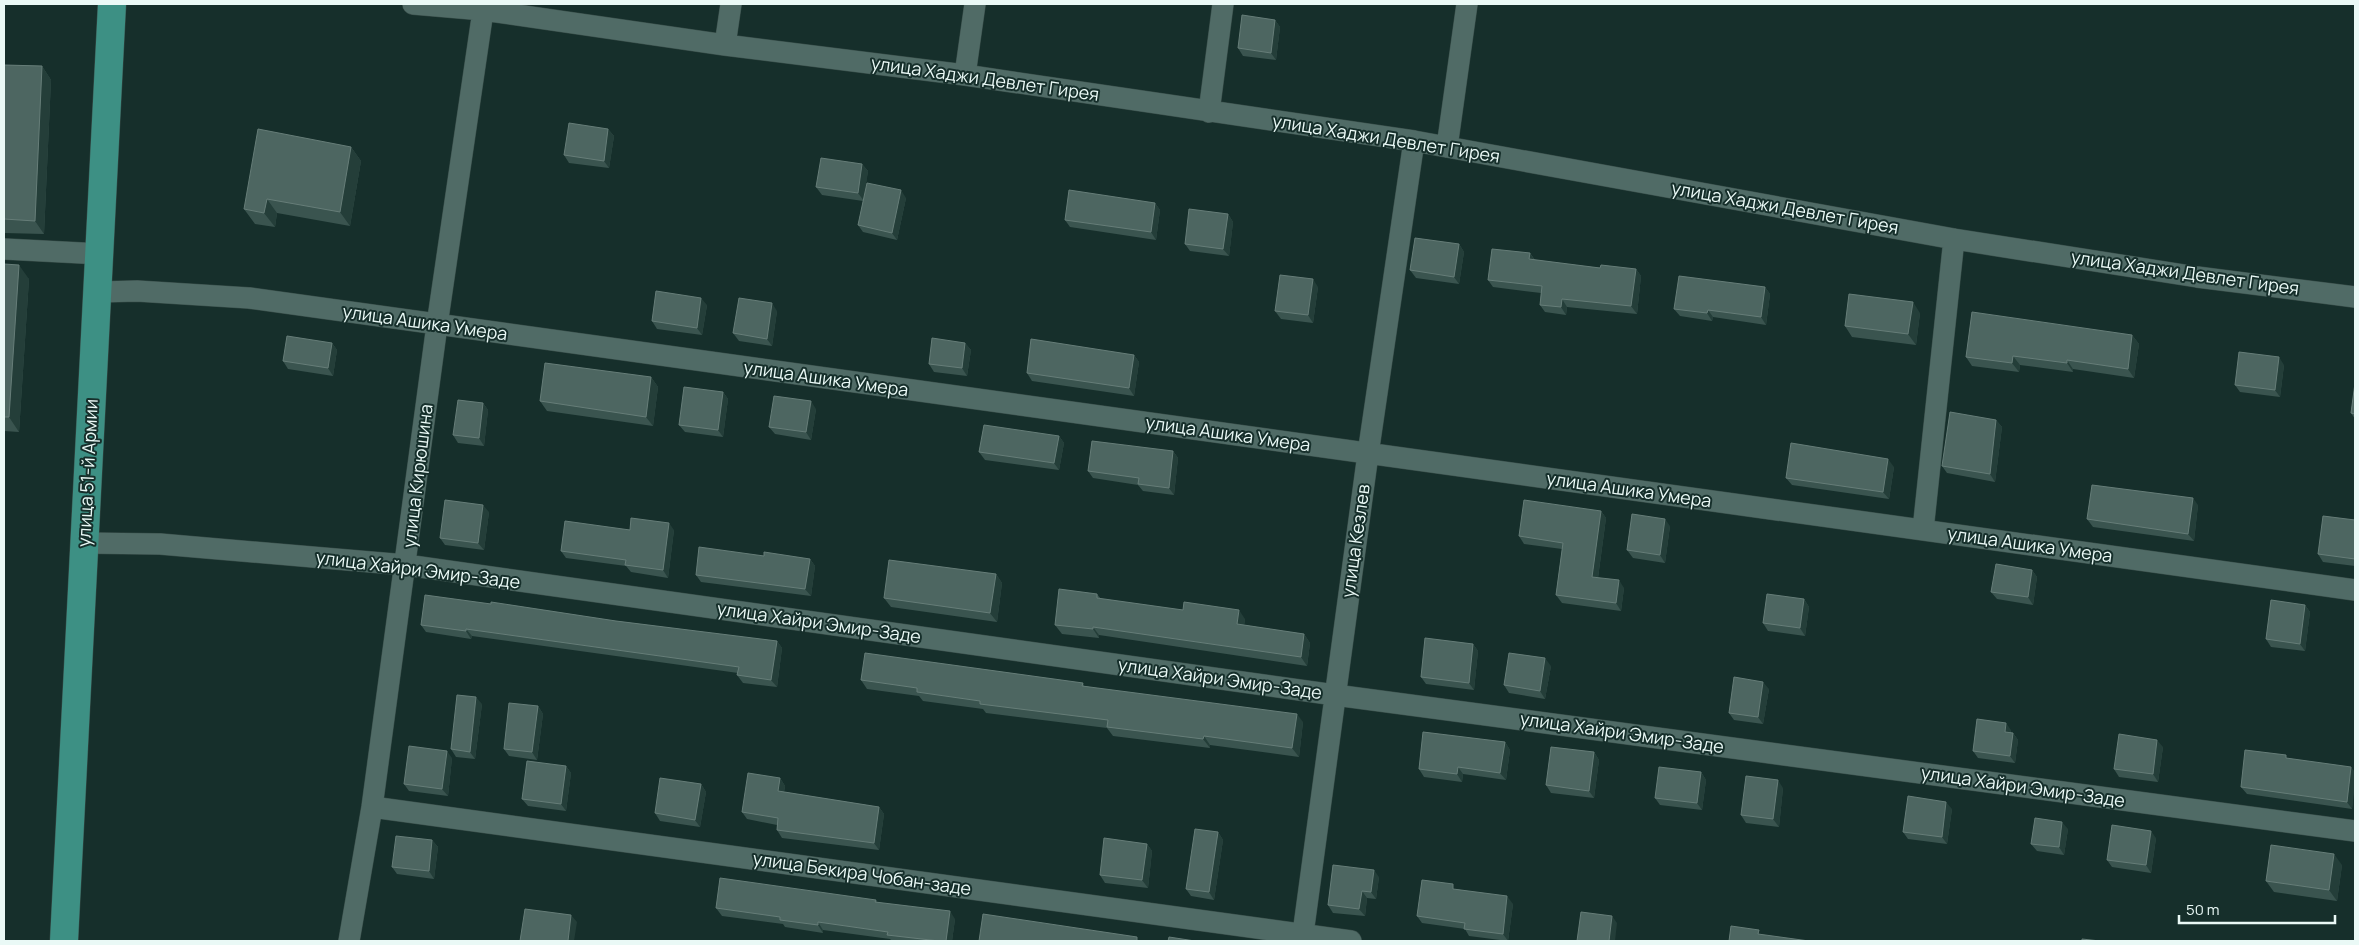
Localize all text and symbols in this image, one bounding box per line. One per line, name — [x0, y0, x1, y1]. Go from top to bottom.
street label: улица Хаджи Девлет Гирея — [869, 50, 1101, 106]
street label: улица Хаджи Девлет Гирея — [1271, 108, 1502, 168]
street label: улица Хаджи Девлет Гирея — [1670, 175, 1901, 239]
street label: улица Хаджи Девлет Гирея — [2069, 244, 2301, 300]
street label: улица Ашика Умера — [341, 299, 509, 345]
street label: улица Ашика Умера — [742, 355, 910, 401]
street label: улица 51-й Армии — [71, 398, 103, 548]
street label: улица Кирюшина — [396, 403, 438, 549]
street label: улица Ашика Умера — [1144, 410, 1312, 456]
street label: улица Ашика Умера — [1545, 466, 1713, 512]
street label: улица Кезлев — [1335, 482, 1375, 599]
street label: улица Ашика Умера — [1946, 521, 2114, 567]
street label: улица Хайри Эмир-Заде — [315, 545, 522, 593]
street label: улица Хайри Эмир-Заде — [716, 596, 923, 648]
street label: улица Хайри Эмир-Заде — [1117, 652, 1324, 704]
street label: улица Хайри Эмир-Заде — [1519, 706, 1726, 758]
street label: улица Хайри Эмир-Заде — [1920, 760, 2127, 812]
street label: улица Бекира Чобан-заде — [751, 846, 973, 900]
scale bar — [2179, 892, 2335, 924]
text: 50 m — [2186, 899, 2220, 920]

